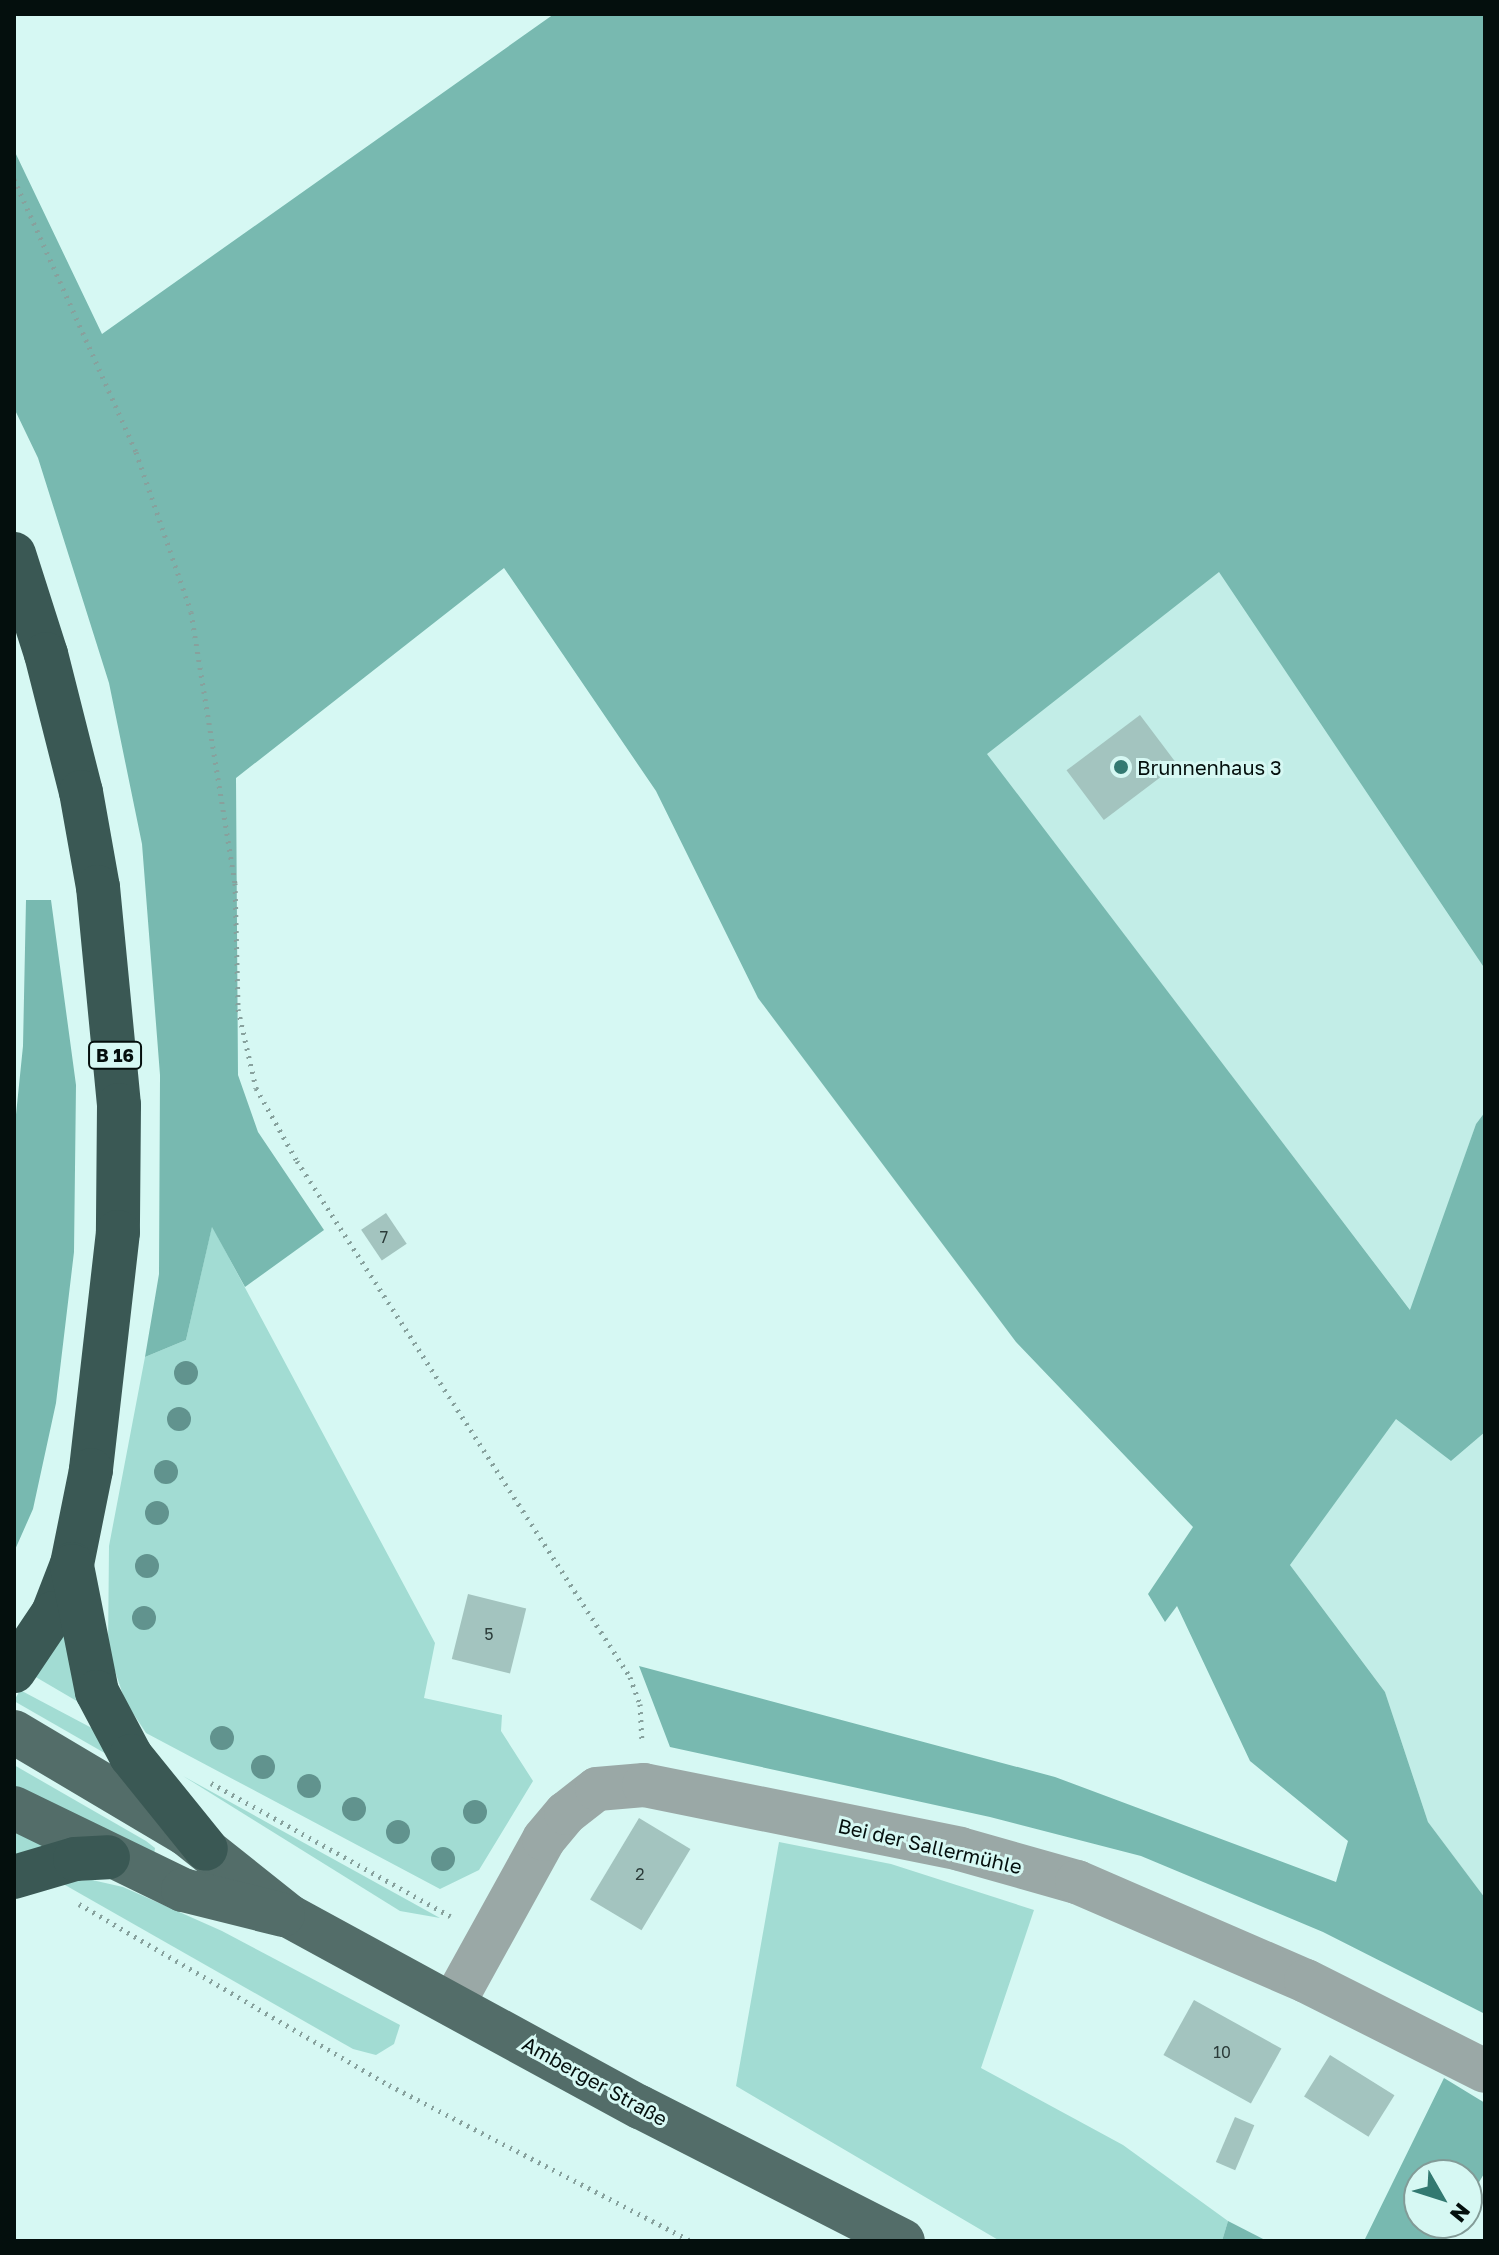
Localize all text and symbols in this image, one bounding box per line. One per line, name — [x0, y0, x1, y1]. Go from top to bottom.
place label: Brunnenhaus 3 — [1137, 755, 1282, 779]
marker: Brunnenhaus 3 — [1112, 758, 1130, 776]
road number: B 16 — [87, 1041, 143, 1069]
house number: 7 — [380, 1227, 388, 1247]
house number: 5 — [484, 1624, 494, 1644]
street label: Bei der Sallermühle — [836, 1813, 1024, 1879]
house number: 2 — [635, 1864, 645, 1884]
street label: Amberger Straße — [518, 2031, 672, 2131]
house number: 10 — [1213, 2042, 1231, 2062]
north arrow — [1403, 2159, 1483, 2239]
text: N — [1445, 2198, 1476, 2228]

